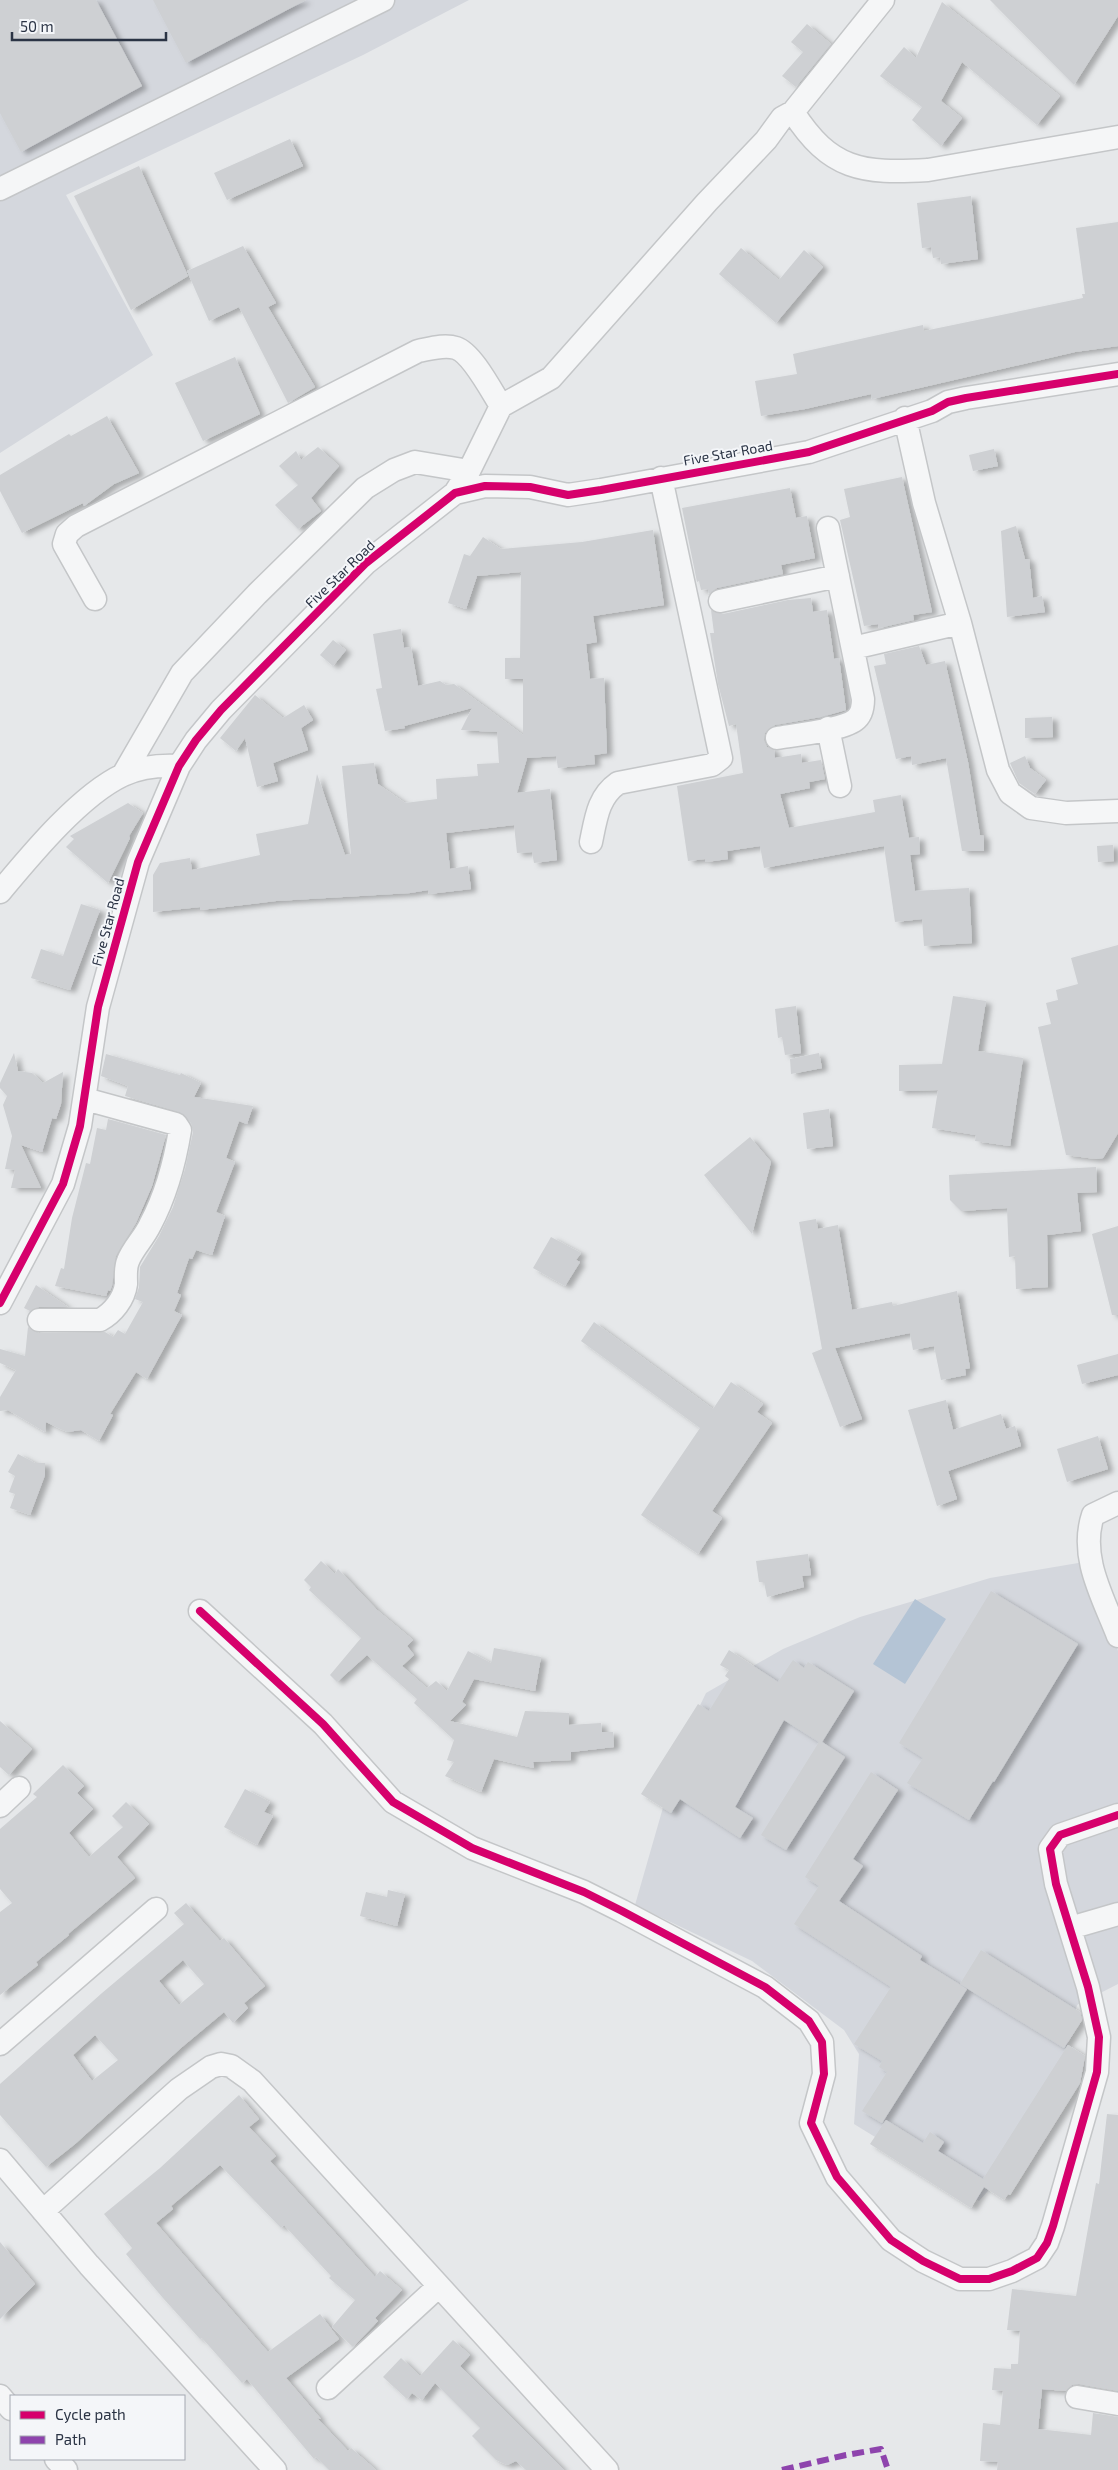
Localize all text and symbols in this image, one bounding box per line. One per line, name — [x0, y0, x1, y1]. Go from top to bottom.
scale bar — [12, 10, 166, 42]
text: 50 m — [20, 17, 54, 35]
street label: Five Star Road — [682, 436, 774, 469]
street label: Five Star Road — [301, 536, 378, 611]
street label: Five Star Road — [88, 876, 127, 968]
legend — [10, 2395, 185, 2460]
text: Cycle path — [55, 2405, 126, 2423]
text: Path — [55, 2430, 86, 2448]

